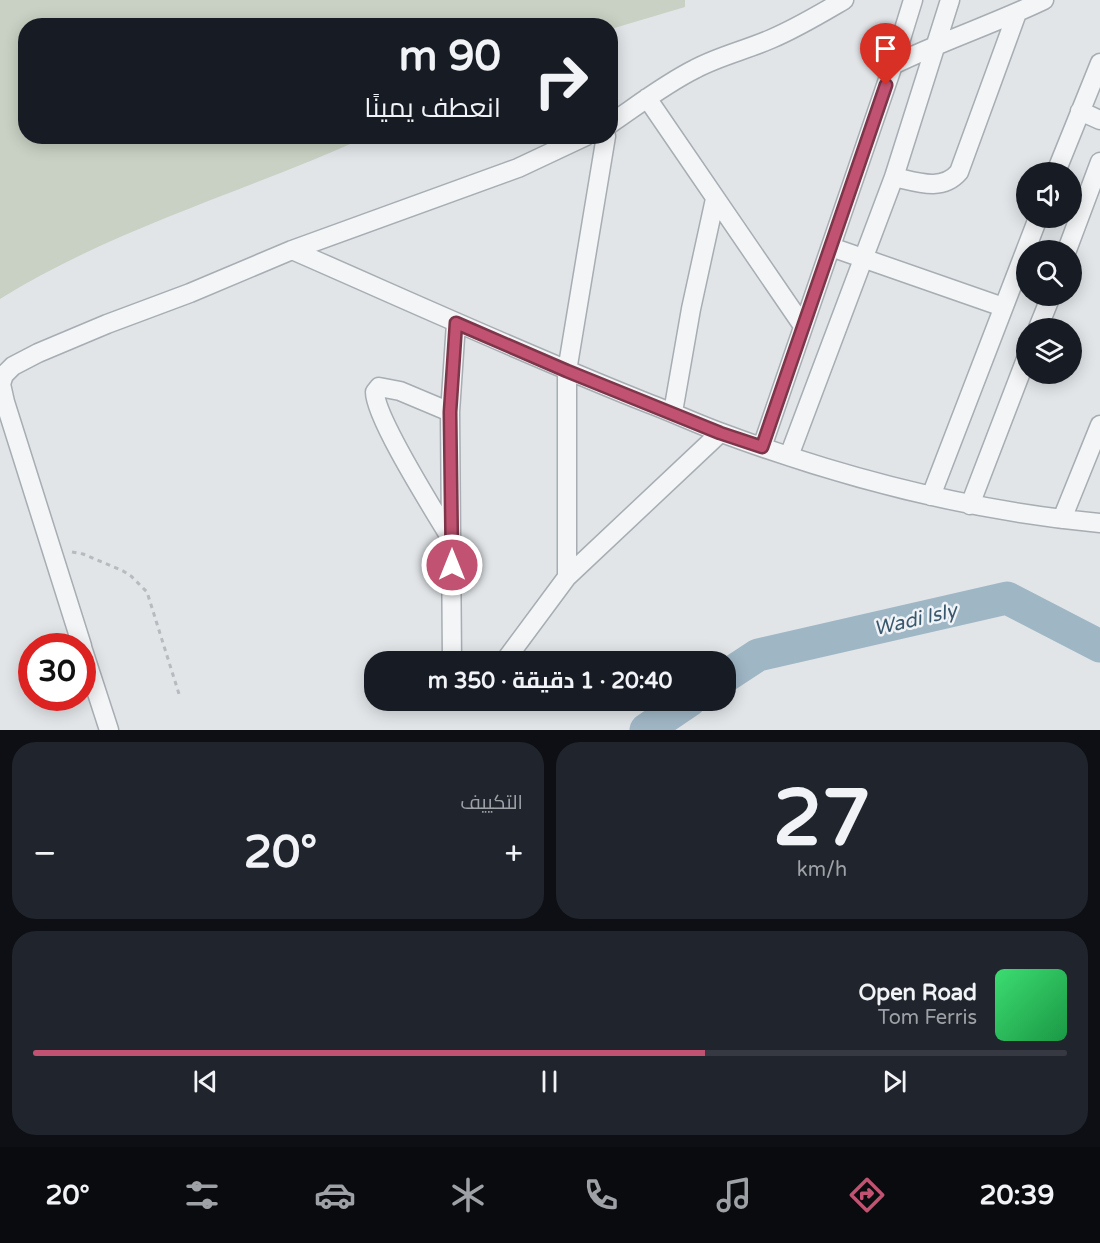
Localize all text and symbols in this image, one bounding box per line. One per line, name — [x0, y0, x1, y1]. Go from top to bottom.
pin — [860, 23, 911, 85]
text: 90 m — [399, 31, 501, 82]
icon: arrive — [869, 32, 902, 65]
icon: right — [522, 42, 600, 120]
text: انعطف يمينًا — [364, 92, 501, 125]
map controls — [1016, 162, 1082, 384]
button: sound — [1016, 162, 1082, 228]
button: search — [1016, 240, 1082, 306]
button: layers — [1016, 318, 1082, 384]
position arrow — [420, 533, 484, 597]
water label: Wadi Isly — [871, 598, 961, 641]
speed limit sign: 30 — [18, 633, 96, 711]
text: 20:40 · 1 دقيقة · 350 m — [428, 668, 672, 694]
text: 27 — [773, 772, 871, 866]
text: التكييف — [460, 791, 523, 815]
text: 20° — [244, 826, 317, 880]
text: − — [33, 834, 57, 873]
text: + — [504, 834, 523, 873]
text: km/h — [797, 858, 847, 882]
text: Open Road — [859, 980, 977, 1006]
text: Tom Ferris — [878, 1006, 977, 1030]
icon: previous — [189, 1065, 222, 1098]
icon: pause — [533, 1065, 566, 1098]
icon: next — [878, 1065, 911, 1098]
icon: filters — [181, 1174, 223, 1216]
icon: car — [314, 1174, 356, 1216]
icon: climate — [447, 1174, 489, 1216]
icon: phone — [580, 1174, 622, 1216]
icon: music — [713, 1174, 755, 1216]
icon: directions — [846, 1174, 888, 1216]
text: 20° — [46, 1179, 90, 1212]
text: 20:39 — [980, 1179, 1054, 1212]

